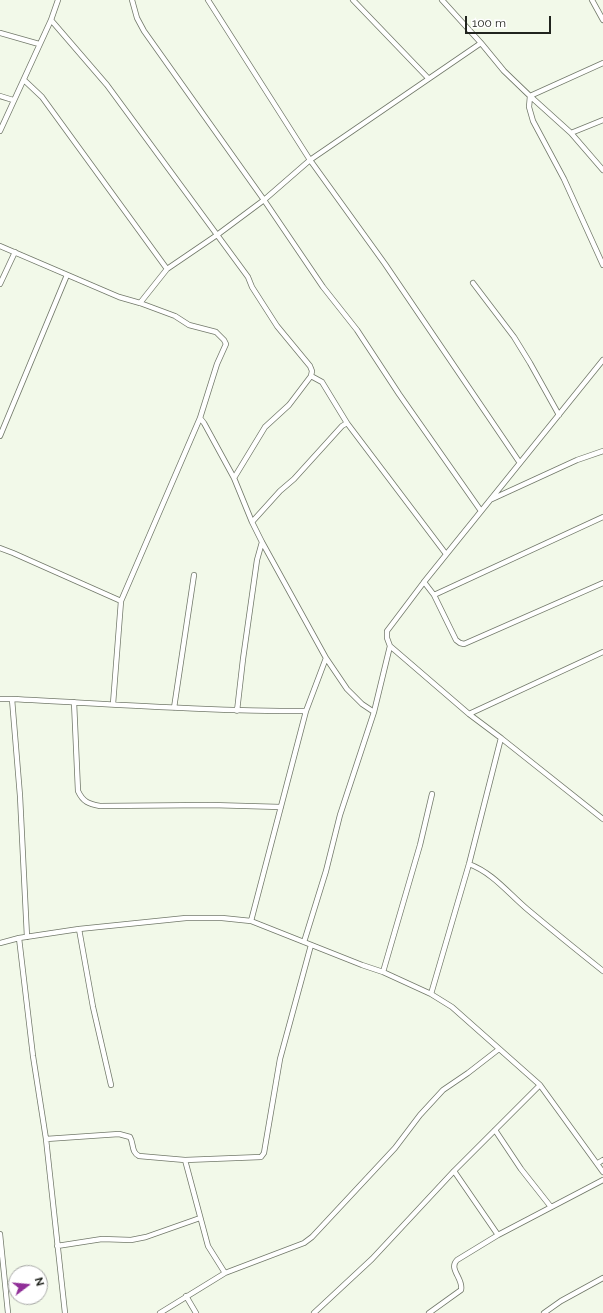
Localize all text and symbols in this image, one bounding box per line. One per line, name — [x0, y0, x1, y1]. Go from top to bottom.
scale bar — [467, 8, 553, 34]
text: 100 m — [472, 16, 506, 30]
north arrow — [8, 1265, 48, 1305]
text: N — [32, 1276, 46, 1288]

